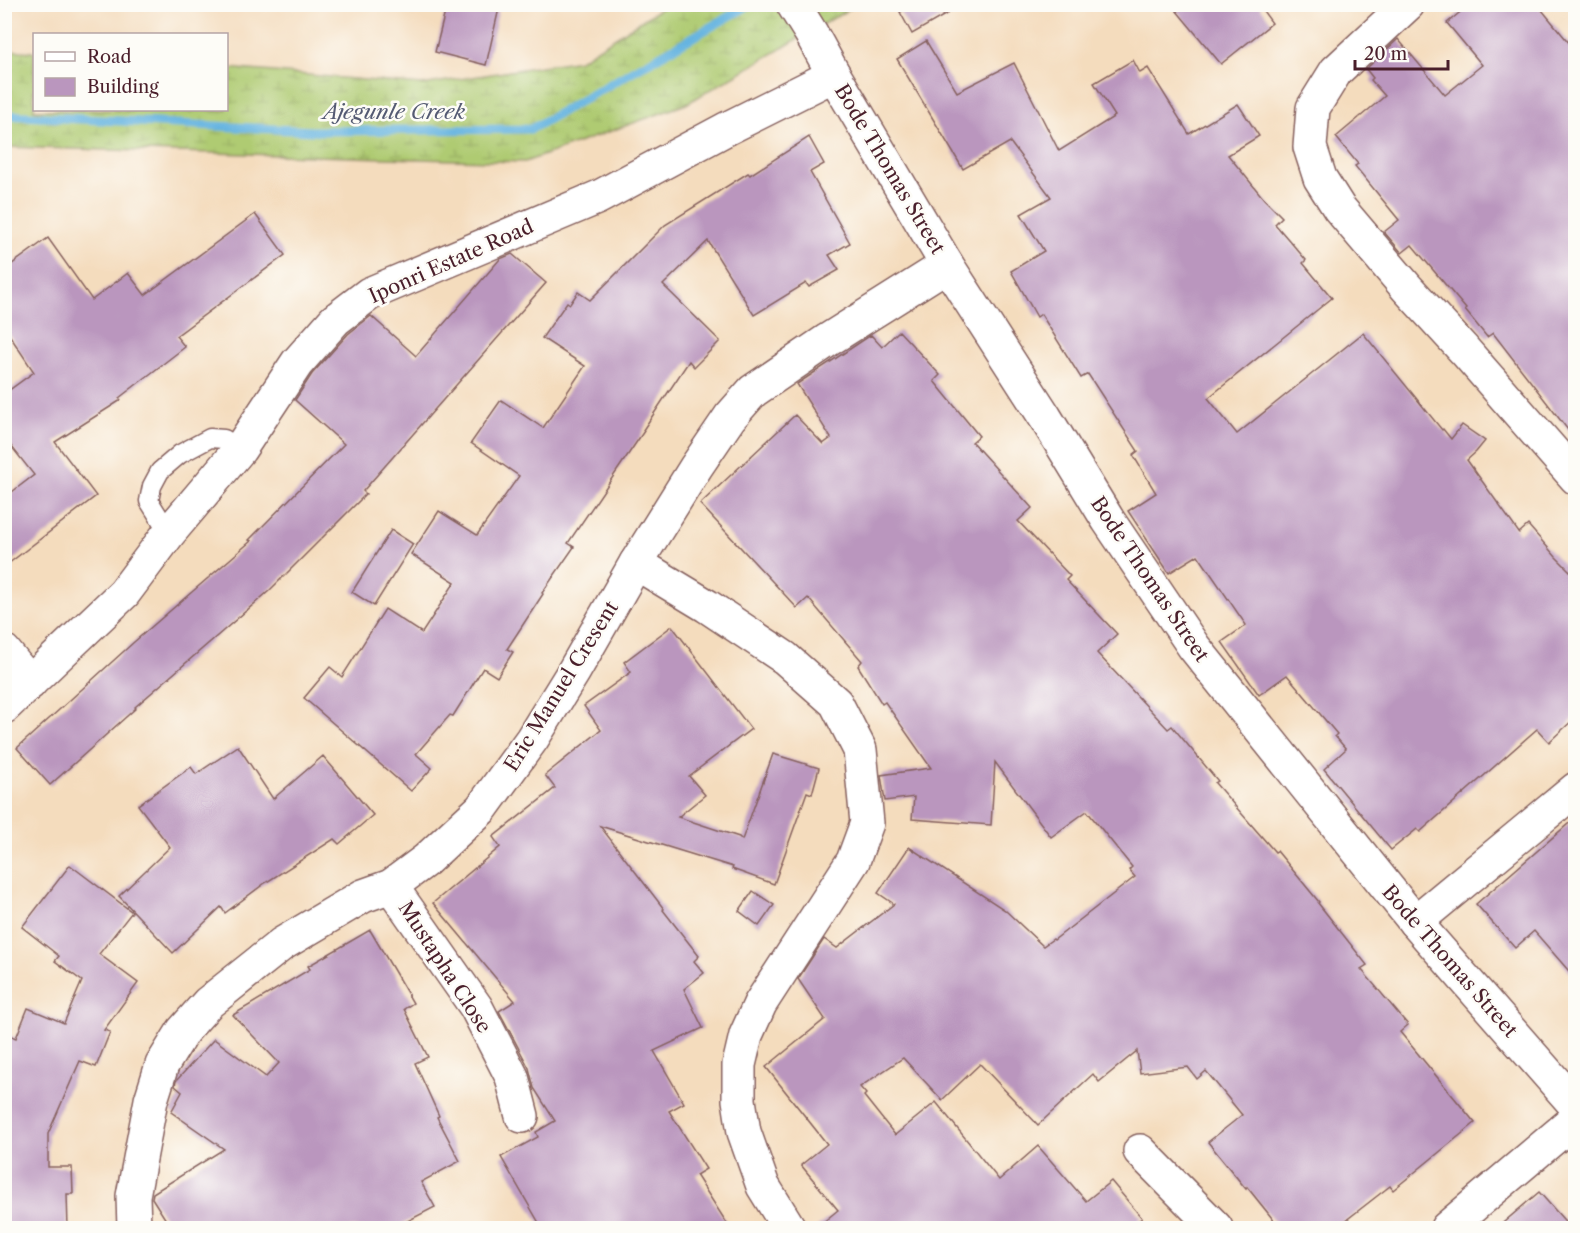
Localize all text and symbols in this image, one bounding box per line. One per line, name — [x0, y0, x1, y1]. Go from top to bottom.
legend — [33, 33, 228, 111]
scale bar — [1355, 33, 1448, 71]
text: 20 m — [1364, 43, 1408, 65]
text: Road — [87, 46, 132, 68]
text: Building — [87, 76, 159, 98]
street label: Bode Thomas Street — [830, 80, 950, 258]
water label: Ajegunle Creek — [320, 99, 465, 124]
street label: Iponri Estate Road — [365, 214, 537, 308]
street label: Bode Thomas Street — [1086, 492, 1214, 666]
street label: Eric Manuel Cresent — [499, 596, 623, 776]
street label: Bode Thomas Street — [1377, 880, 1523, 1042]
street label: Mustapha Close — [393, 897, 497, 1037]

